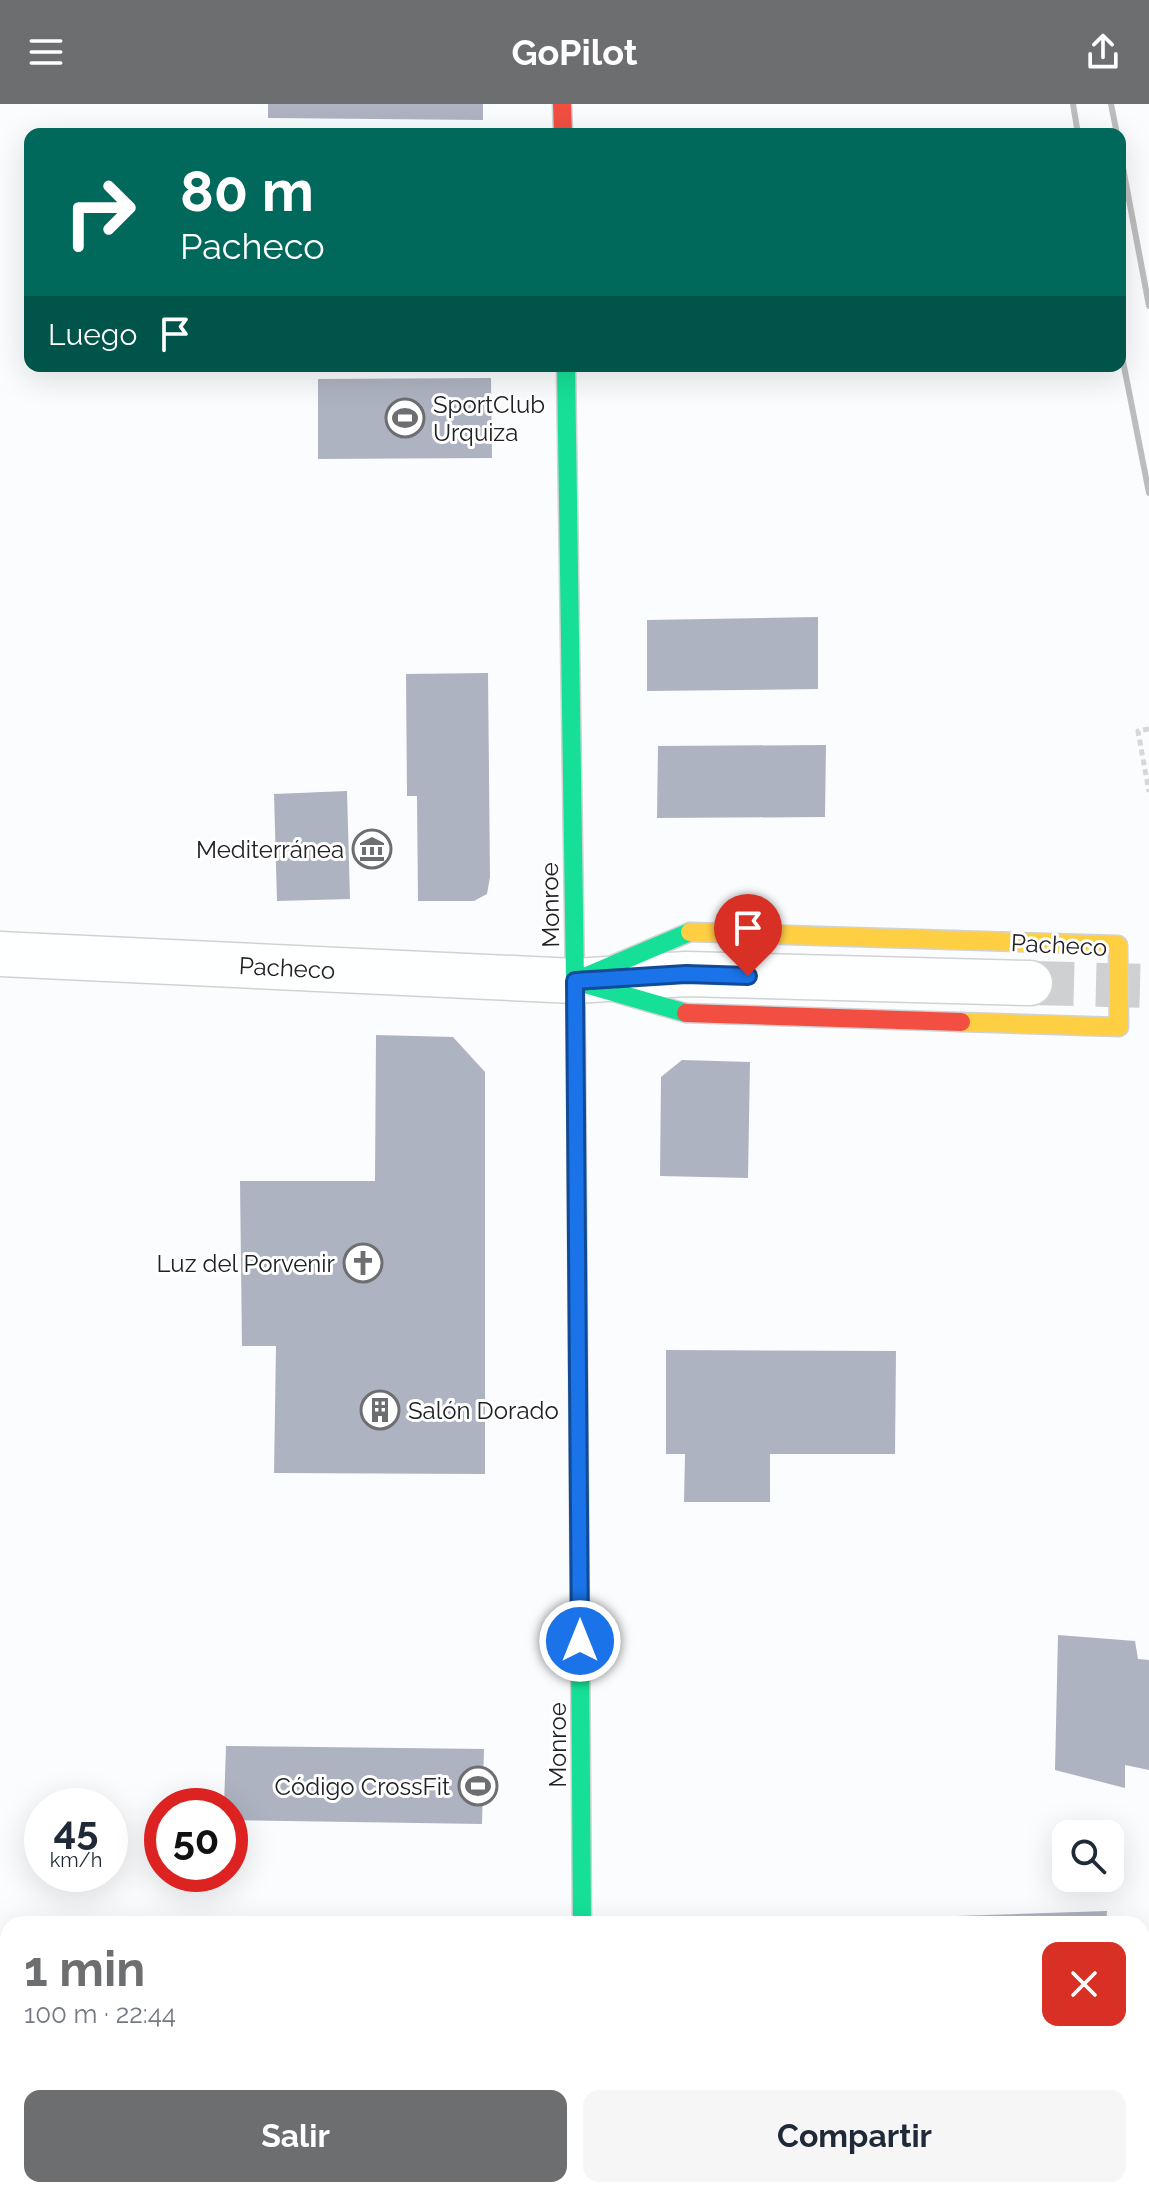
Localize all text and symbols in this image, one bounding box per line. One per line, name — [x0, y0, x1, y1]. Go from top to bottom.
icon: menu — [24, 30, 68, 74]
icon: share — [1081, 30, 1125, 74]
text: GoPilot — [512, 31, 637, 73]
text: 80 m — [180, 158, 314, 224]
icon: right — [48, 160, 152, 264]
text: Pacheco — [180, 225, 325, 267]
icon: arrive — [153, 312, 197, 356]
text: Luego — [48, 317, 137, 352]
place label: SportClub Urquiza — [433, 390, 545, 447]
sports icon: SportClub Urquiza — [384, 397, 426, 439]
museum icon: Mediterránea — [351, 828, 393, 870]
place label: Mediterránea — [196, 835, 344, 864]
street label: Monroe — [535, 862, 565, 948]
pin — [714, 894, 782, 976]
icon: arrive — [726, 906, 770, 950]
street label: Pacheco — [1010, 928, 1108, 962]
street label: Pacheco — [238, 951, 336, 985]
church icon: Luz del Porvenir — [342, 1242, 384, 1284]
place label: Luz del Porvenir — [156, 1249, 336, 1278]
building icon: Salón Dorado — [359, 1389, 401, 1431]
place label: Salón Dorado — [408, 1396, 559, 1425]
position arrow — [538, 1599, 622, 1683]
street label: Monroe — [543, 1702, 572, 1788]
sports icon: Código CrossFit — [457, 1765, 499, 1807]
place label: Código CrossFit — [275, 1772, 450, 1801]
speed limit sign: 50 — [144, 1788, 248, 1892]
text: 45 — [53, 1806, 98, 1853]
map controls — [1052, 1820, 1124, 1892]
button: search — [1052, 1820, 1124, 1892]
text: km/h — [50, 1848, 102, 1872]
text: 1 min — [24, 1941, 145, 1997]
button: close — [1042, 1942, 1126, 2026]
text: 100 m · 22:44 — [24, 1999, 176, 2029]
button: Salir — [24, 2090, 567, 2182]
button: Compartir — [583, 2090, 1126, 2182]

